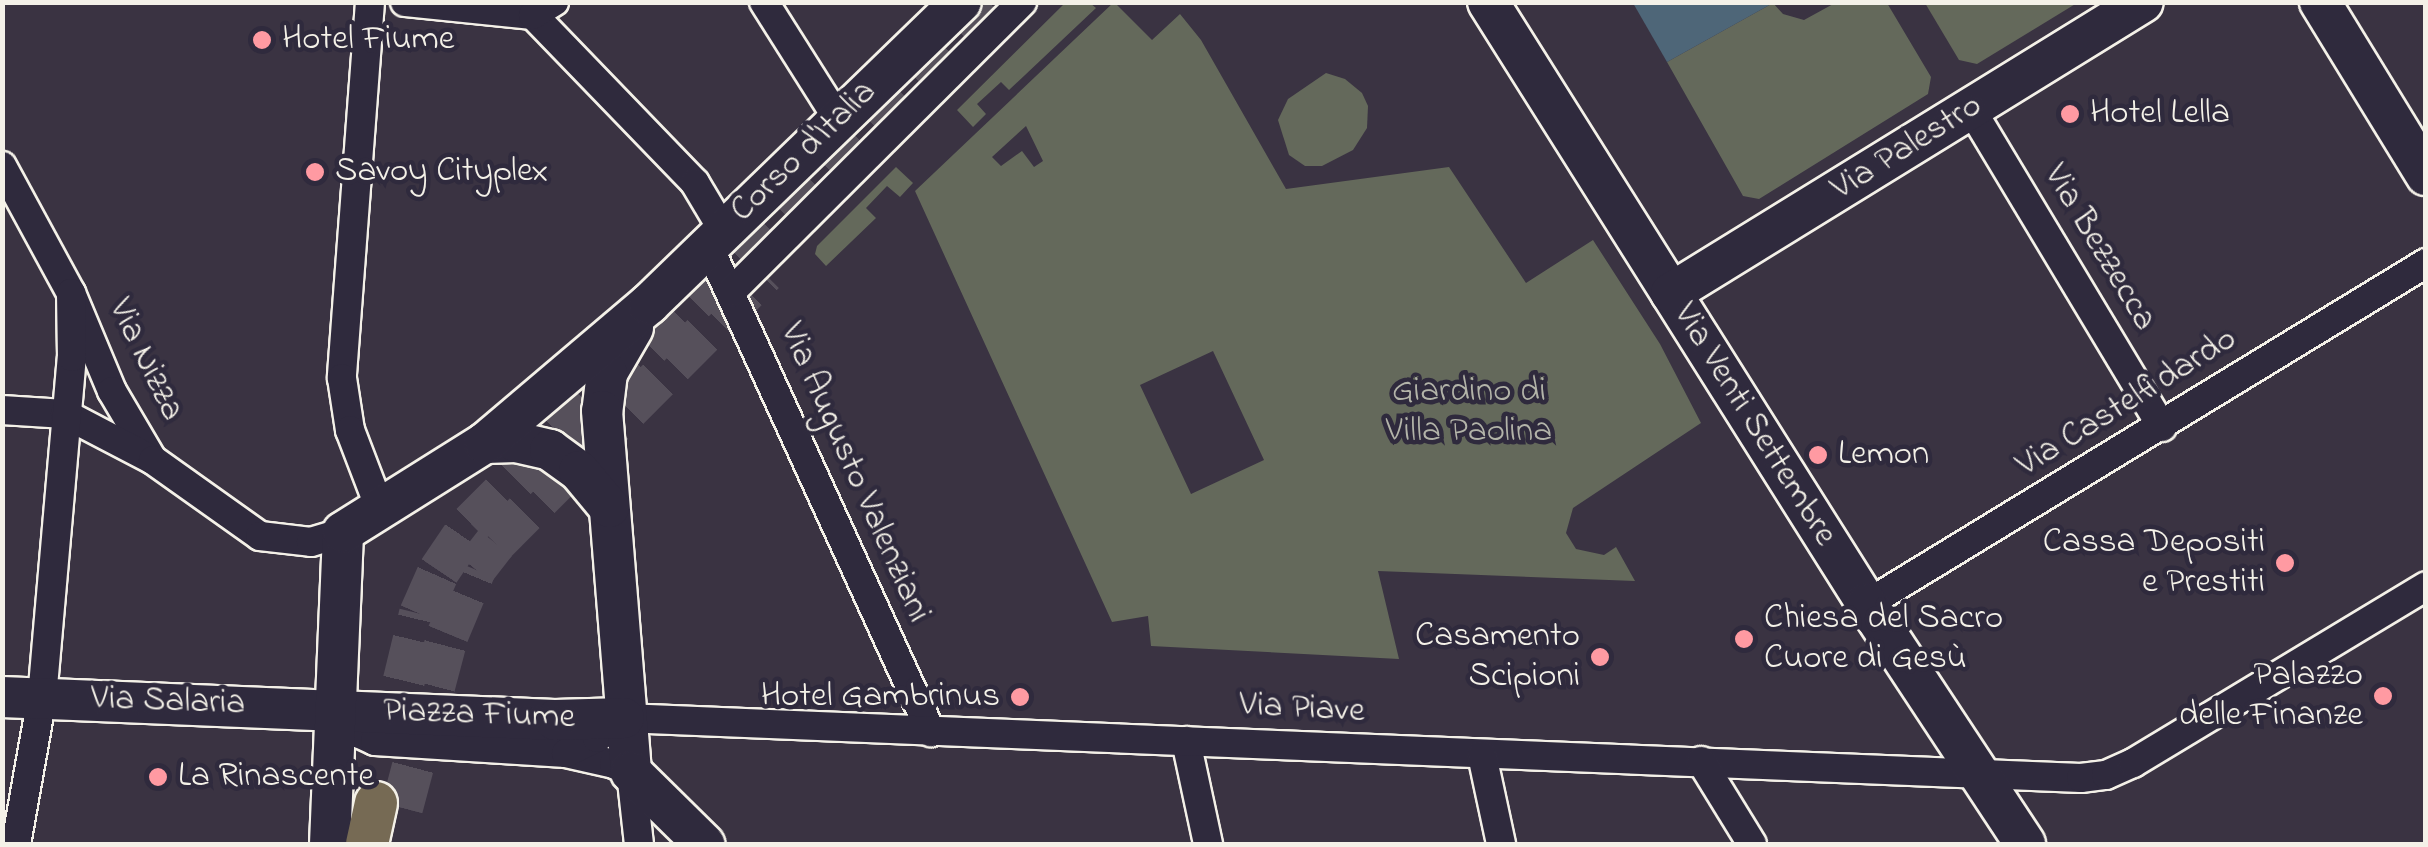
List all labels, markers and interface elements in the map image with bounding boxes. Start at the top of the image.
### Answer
place label: Hotel Fiume [282,19,454,61]
marker: Hotel Fiume [251,29,273,51]
street label: Corso d'Italia [722,72,886,232]
street label: Via Palestro [1824,85,1990,211]
place label: Hotel Lella [2090,93,2230,135]
marker: Hotel Lella [2059,103,2081,125]
place label: Savoy Cityplex [335,151,548,193]
street label: Via Bezzecca [2033,157,2165,339]
marker: Savoy Cityplex [304,161,326,183]
street label: Via Nizza [98,292,192,428]
street label: Via Venti Settembre [1663,296,1845,554]
street label: Via Augusto Valenziani [769,317,939,629]
street label: Via Castelfidardo [2009,319,2245,487]
park label: Giardino di Villa Paolina [1386,371,1552,453]
place label: Lemon [1838,434,1929,476]
marker: Lemon [1807,444,1829,466]
place label: Cassa Depositi e Prestiti [2043,522,2265,604]
marker: Cassa Depositi e Prestiti [2274,552,2296,574]
place label: Chiesa del Sacro Cuore di Gesù [1764,598,2003,680]
place label: Casamento Scipioni [1415,616,1580,698]
marker: Chiesa del Sacro Cuore di Gesù [1733,628,1755,650]
marker: Casamento Scipioni [1589,646,1611,668]
place label: Palazzo delle Finanze [2179,655,2363,737]
place label: Hotel Gambrinus [761,676,1000,718]
street label: Via Salaria [90,678,246,726]
street label: Via Piave [1238,685,1366,733]
marker: Palazzo delle Finanze [2372,685,2394,707]
marker: Hotel Gambrinus [1009,686,1031,708]
street label: Piazza Fiume [382,691,576,739]
place label: La Rinascente [178,756,374,798]
marker: La Rinascente [147,766,169,788]

